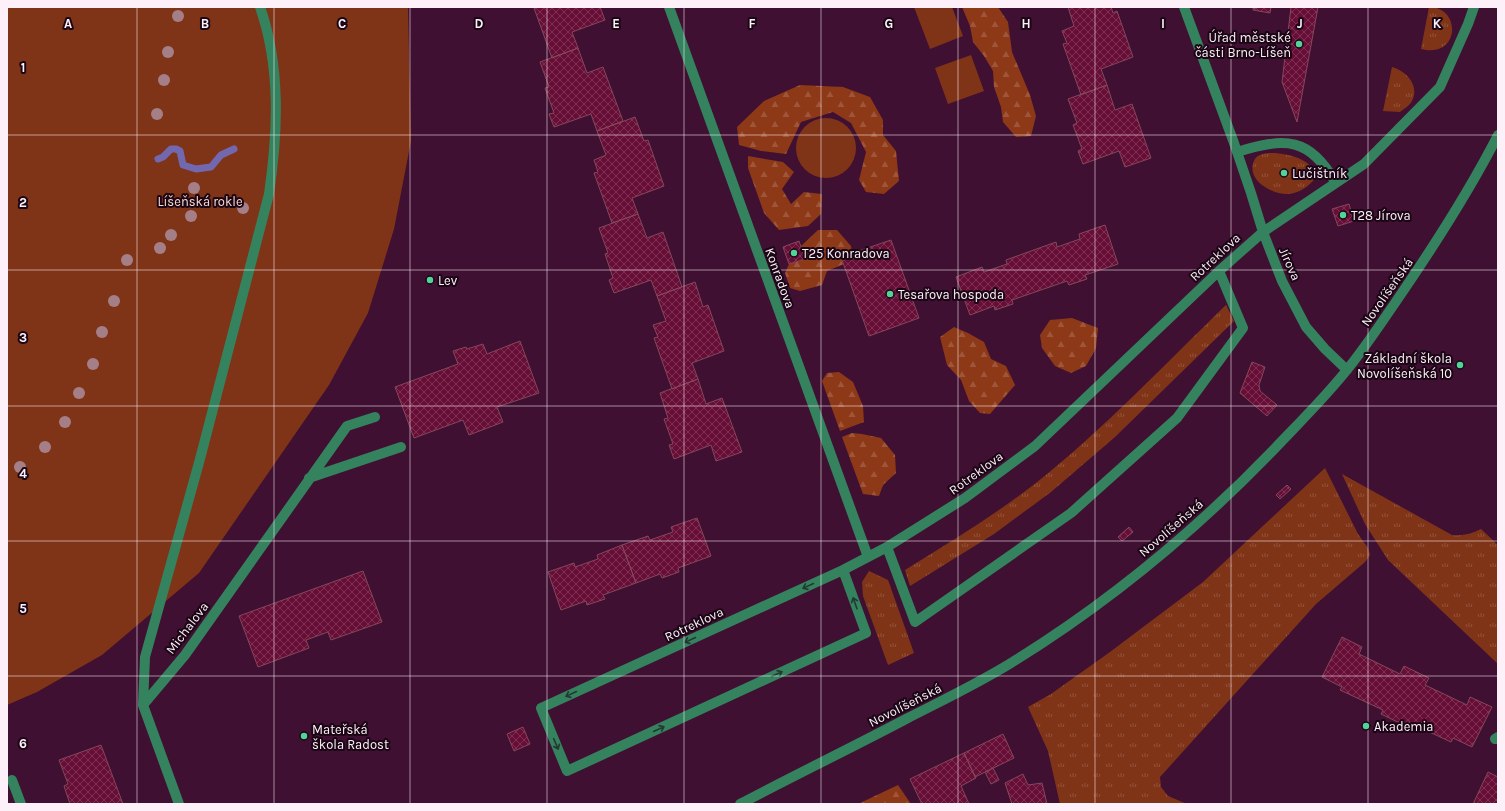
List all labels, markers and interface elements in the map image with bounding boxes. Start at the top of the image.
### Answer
text: A [64,16,72,31]
text: B [201,16,209,31]
text: C [338,16,346,31]
text: D [475,16,484,31]
text: E [612,16,620,31]
text: F [748,16,756,31]
text: G [885,16,893,31]
text: H [1021,16,1031,31]
text: I [1161,16,1165,31]
text: J [1297,16,1303,31]
text: K [1433,16,1442,31]
place label: Úřad městské části Brno-Líšeň [1195,28,1291,60]
marker: Úřad městské části Brno-Líšeň [1294,39,1304,49]
text: 1 [21,60,25,75]
place label: Lučištník [1292,166,1347,181]
marker: Lučištník [1279,168,1289,178]
park label: Líšeňská rokle [157,194,243,209]
text: 2 [19,195,27,210]
place label: T28 Jírova [1351,208,1411,223]
marker: T28 Jírova [1338,210,1348,220]
street label: Rotreklova [1187,230,1243,284]
street label: Jírova [1276,245,1304,283]
street label: Konradova [762,246,798,310]
place label: T25 Konradova [802,246,890,261]
marker: T25 Konradova [789,248,799,258]
street label: Novolíšeňská [1358,255,1416,329]
place label: Lev [438,273,458,288]
marker: Lev [425,275,435,285]
place label: Tesařova hospoda [898,287,1004,302]
marker: Tesařova hospoda [885,289,895,299]
text: 3 [19,330,27,345]
place label: Základní škola Novolíšeňská 10 [1357,351,1452,381]
marker: Základní škola Novolíšeňská 10 [1455,360,1465,370]
street label: Rotreklova [946,448,1006,498]
text: 4 [19,466,27,481]
street label: Novolíšeňská [1136,496,1206,560]
one-way arrow [802,583,814,590]
one-way arrow [851,596,858,609]
street label: Michalova [163,599,211,657]
text: 5 [19,601,27,616]
street label: Rotreklova [662,604,726,644]
one-way arrow [684,637,696,644]
one-way arrow [770,670,782,677]
street label: Novolíšeňská [866,680,944,730]
one-way arrow [566,691,578,698]
place label: Akademia [1374,719,1434,734]
marker: Akademia [1361,721,1371,731]
place label: Mateřská škola Radost [312,722,389,752]
one-way arrow [652,724,664,732]
marker: Mateřská škola Radost [299,731,309,741]
text: 6 [19,736,27,751]
one-way arrow [553,737,560,749]

